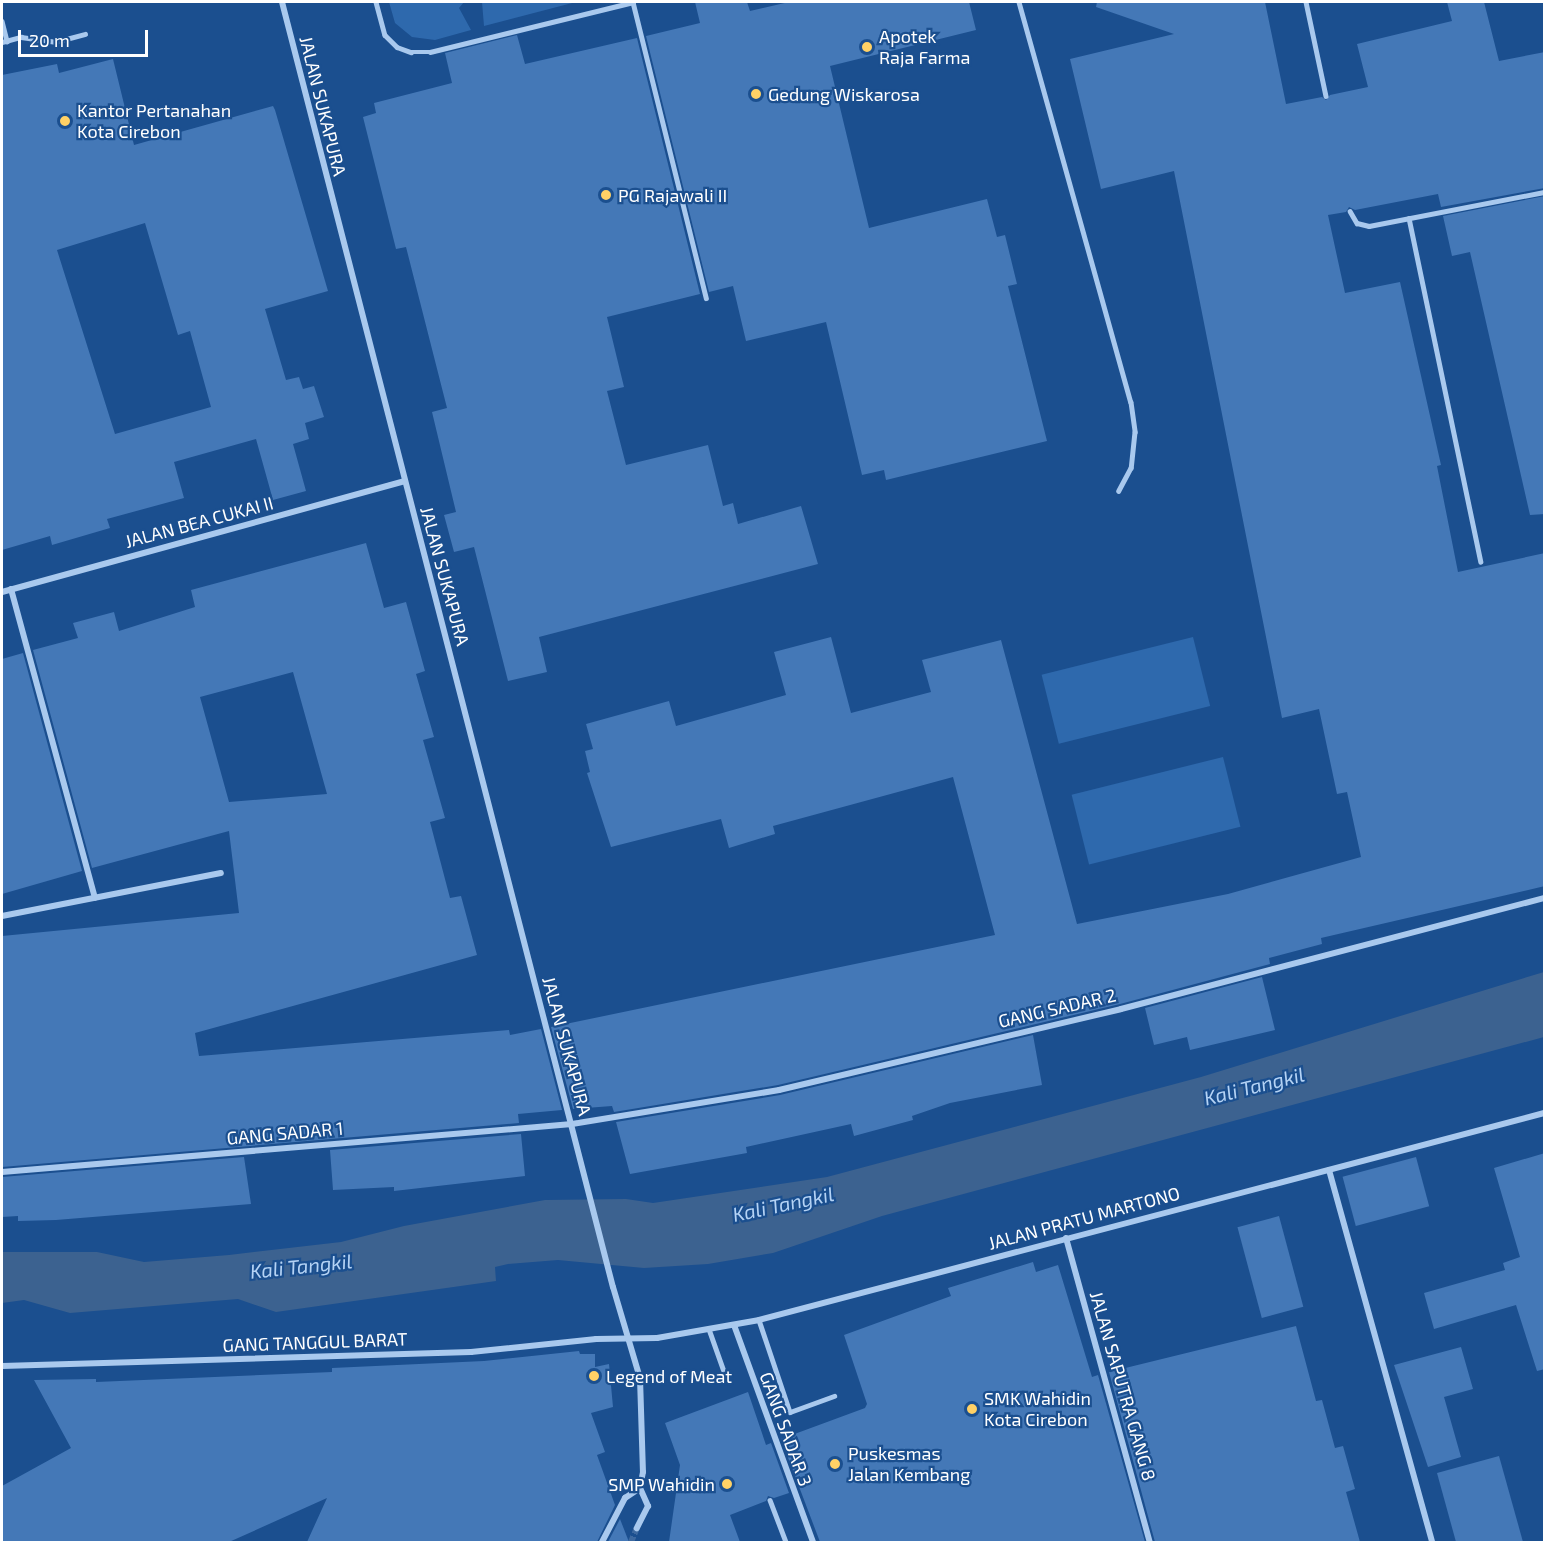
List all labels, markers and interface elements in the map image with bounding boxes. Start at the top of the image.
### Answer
scale bar [21,18,152,56]
place label: Apotek Raja Farma [879,26,970,68]
text: 20 m [29,29,70,51]
street label: JALAN SUKAPURA [295,34,351,178]
marker: Apotek Raja Farma [860,40,874,54]
place label: Gedung Wiskarosa [768,83,920,105]
marker: Gedung Wiskarosa [749,87,763,101]
place label: Kantor Pertanahan Kota Cirebon [77,100,232,142]
marker: Kantor Pertanahan Kota Cirebon [58,114,72,128]
place label: PG Rajawali II [618,184,727,206]
marker: PG Rajawali II [599,188,613,202]
street label: JALAN BEA CUKAI II [122,492,276,552]
street label: JALAN SUKAPURA [416,504,474,648]
street label: JALAN SUKAPURA [538,974,596,1118]
street label: GANG SADAR 2 [996,984,1118,1032]
water label: Kali Tangkil [1201,1062,1307,1110]
street label: GANG SADAR 1 [226,1117,344,1149]
water label: Kali Tangkil [730,1182,836,1226]
street label: JALAN PRATU MARTONO [986,1182,1182,1254]
water label: Kali Tangkil [248,1249,354,1283]
street label: JALAN SAPUTRA GANG 8 [1086,1289,1160,1483]
street label: GANG TANGGUL BARAT [222,1328,408,1356]
place label: Legend of Meat [606,1365,733,1387]
marker: Legend of Meat [587,1369,601,1383]
street label: GANG SADAR 3 [755,1369,817,1489]
place label: SMK Wahidin Kota Cirebon [984,1388,1091,1430]
marker: SMK Wahidin Kota Cirebon [965,1402,979,1416]
place label: Puskesmas Jalan Kembang [848,1443,970,1486]
marker: Puskesmas Jalan Kembang [826,1455,844,1473]
place label: SMP Wahidin [608,1473,715,1495]
marker: SMP Wahidin [720,1477,734,1491]

